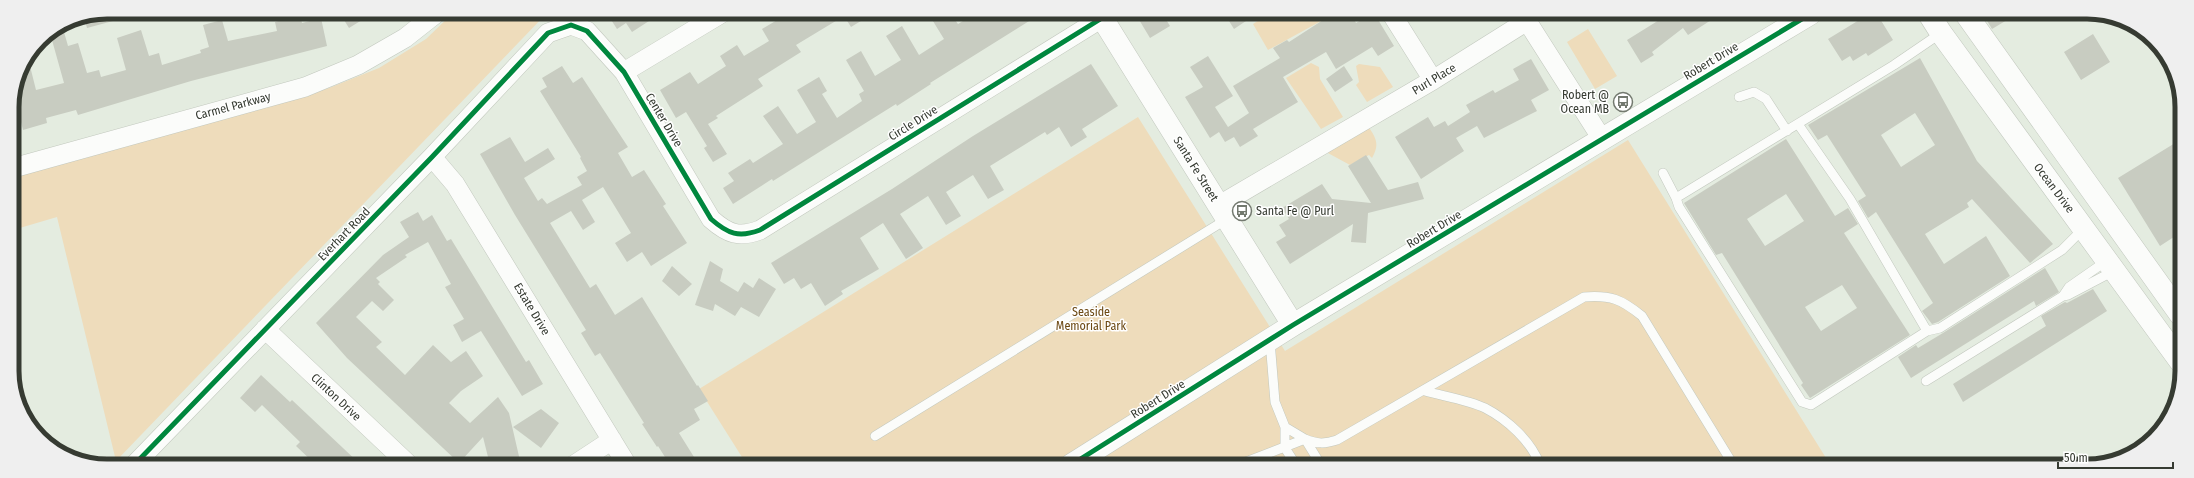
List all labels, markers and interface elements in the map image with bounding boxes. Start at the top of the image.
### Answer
street label: Robert Drive [1681,39,1741,83]
street label: Purl Place [1410,60,1458,97]
place label: Robert @ Ocean MB [1561,88,1609,116]
street label: Carmel Parkway [194,89,273,123]
street label: Center Drive [642,91,686,149]
bus stop icon: Robert @ Ocean MB [1612,91,1634,113]
street label: Circle Drive [886,102,940,144]
street label: Santa Fe Street [1171,134,1222,204]
street label: Ocean Drive [2031,160,2077,216]
bus stop icon: Santa Fe @ Purl [1231,200,1253,222]
street label: Everhart Road [315,204,373,264]
place label: Santa Fe @ Purl [1256,204,1334,218]
street label: Robert Drive [1404,207,1464,251]
street label: Estate Drive [511,280,553,338]
park label: Seaside Memorial Park [1056,305,1127,333]
street label: Clinton Drive [308,370,364,424]
street label: Robert Drive [1128,377,1188,421]
scale bar [2058,444,2173,470]
text: 50 m [2064,451,2088,465]

